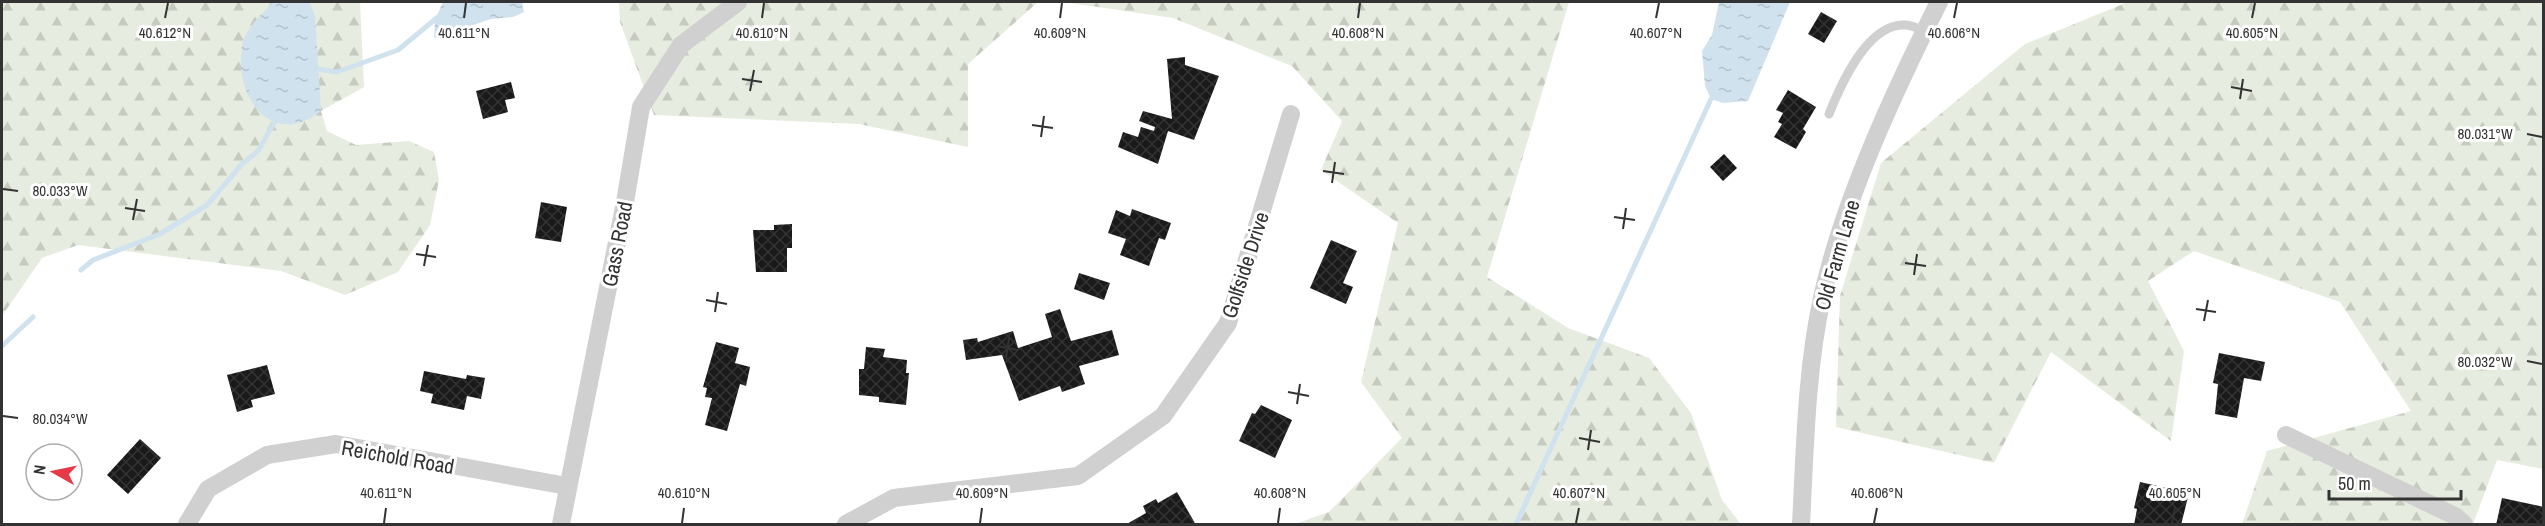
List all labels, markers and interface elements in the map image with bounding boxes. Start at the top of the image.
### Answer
text: 40.612°N [139,22,191,43]
text: 40.611°N [438,22,490,43]
text: 40.610°N [736,22,788,43]
text: 40.609°N [1034,22,1086,43]
text: 40.608°N [1332,22,1384,43]
text: 40.607°N [1630,22,1682,43]
text: 40.606°N [1928,22,1980,43]
text: 40.605°N [2226,22,2278,43]
text: 80.031°W [2457,123,2513,144]
text: 80.033°W [32,180,88,201]
street label: Old Farm Lane [1807,196,1867,314]
street label: Gass Road [595,199,639,289]
street label: Golfside Drive [1214,208,1276,322]
text: 80.032°W [2457,351,2513,372]
text: 80.034°W [32,408,88,429]
street label: Reichold Road [339,433,457,481]
north arrow [24,442,84,502]
text: N [28,463,51,476]
scale bar [2329,463,2461,501]
text: 50 m [2338,471,2371,496]
text: 40.611°N [360,482,412,503]
text: 40.610°N [658,482,710,503]
text: 40.609°N [956,482,1008,503]
text: 40.608°N [1254,482,1306,503]
text: 40.607°N [1553,482,1605,503]
text: 40.606°N [1851,482,1903,503]
text: 40.605°N [2149,482,2201,503]

